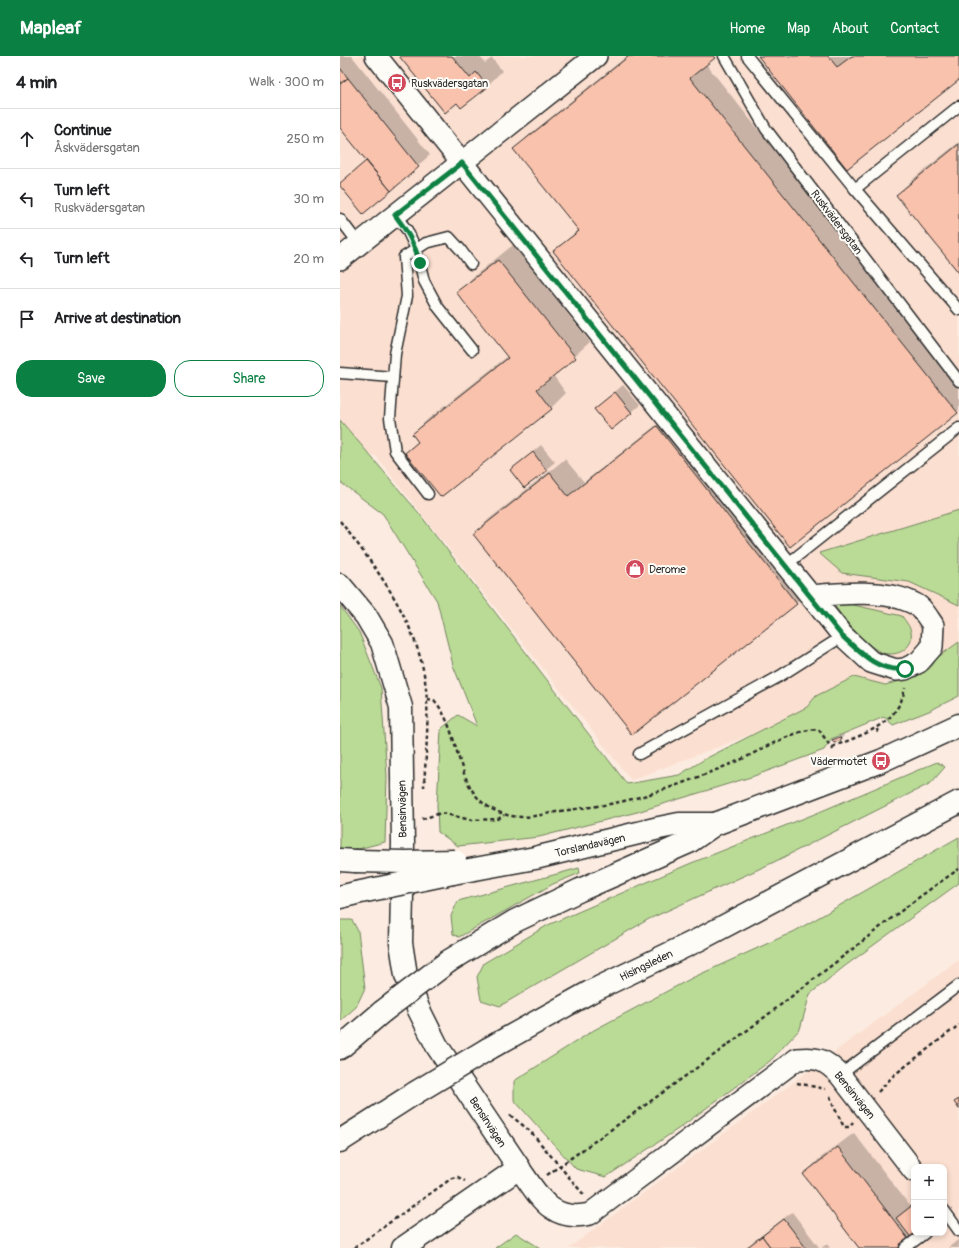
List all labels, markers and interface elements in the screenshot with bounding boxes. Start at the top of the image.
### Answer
text: Mapleaf [20,16,82,40]
text: Home [730,20,765,37]
text: Map [787,20,810,37]
text: About [832,20,868,37]
text: Contact [890,20,939,37]
text: 4 min [16,72,57,93]
bus stop icon: Ruskvädersgatan [386,72,408,94]
text: Walk · 300 m [249,74,324,90]
place label: Ruskvädersgatan [411,77,488,90]
text: Continue [54,121,112,140]
icon: ahead [16,128,38,150]
text: 250 m [286,131,324,147]
text: Åskvädersgatan [54,140,140,156]
text: Turn left [54,181,110,200]
icon: left [16,188,38,210]
street label: Ruskvädersgatan [808,188,865,257]
text: 30 m [294,191,324,207]
text: Ruskvädersgatan [54,200,145,216]
icon: left [16,248,38,270]
text: Turn left [54,249,110,268]
text: 20 m [293,251,324,267]
route end [411,254,429,272]
icon: arrive [16,308,38,330]
text: Arrive at destination [54,309,181,328]
button: Save [16,360,166,397]
button: Share [174,360,324,397]
shop icon: Derome [624,558,646,580]
place label: Derome [649,563,686,576]
route start [896,660,914,678]
bus stop icon: Vädermotet [870,750,892,772]
place label: Vädermotet [810,755,868,768]
street label: Bensinvägen [395,780,410,838]
street label: Torslandavägen [554,831,626,860]
street label: Hisingsleden [618,947,675,984]
street label: Bensinvägen [831,1069,878,1122]
street label: Bensinvägen [466,1095,509,1150]
map controls [911,1164,947,1236]
button: + [911,1164,947,1200]
button: − [911,1200,947,1236]

